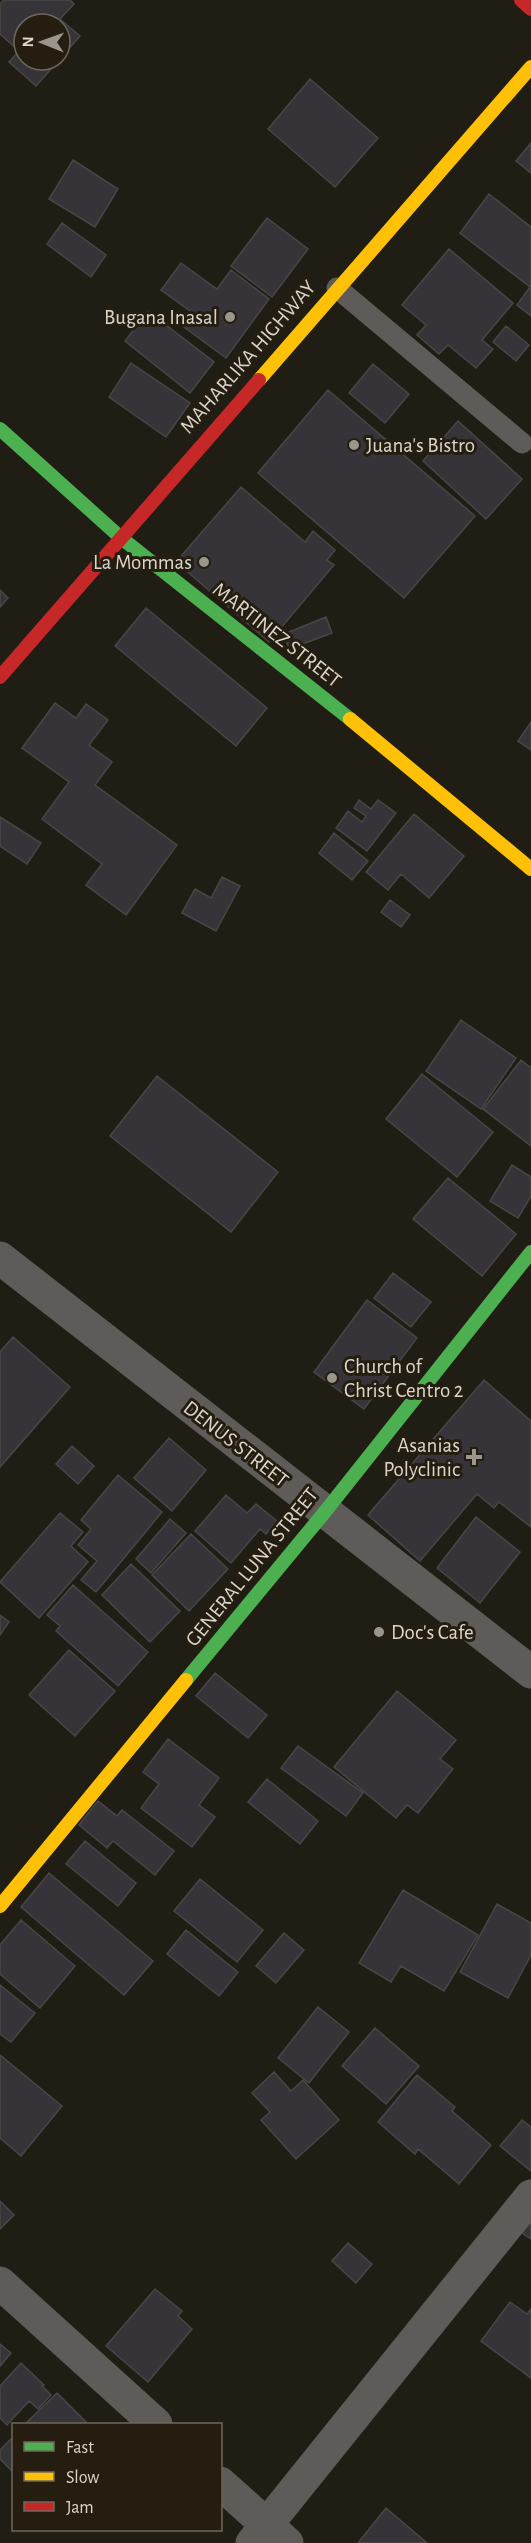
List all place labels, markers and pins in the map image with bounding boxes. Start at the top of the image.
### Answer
place label: Bugana Inasal [104,307,218,328]
marker: Bugana Inasal [223,310,237,324]
place label: Juana's Bistro [366,435,475,456]
marker: Juana's Bistro [347,438,361,452]
place label: La Mommas [93,552,192,573]
marker: La Mommas [197,555,211,569]
place label: Church of Christ Centro 2 [344,1356,463,1401]
marker: Church of Christ Centro 2 [325,1371,339,1385]
place label: Asanias Polyclinic [383,1435,460,1480]
marker: Asanias Polyclinic [465,1448,483,1466]
place label: Doc's Cafe [391,1622,474,1643]
marker: Doc's Cafe [372,1625,386,1639]

